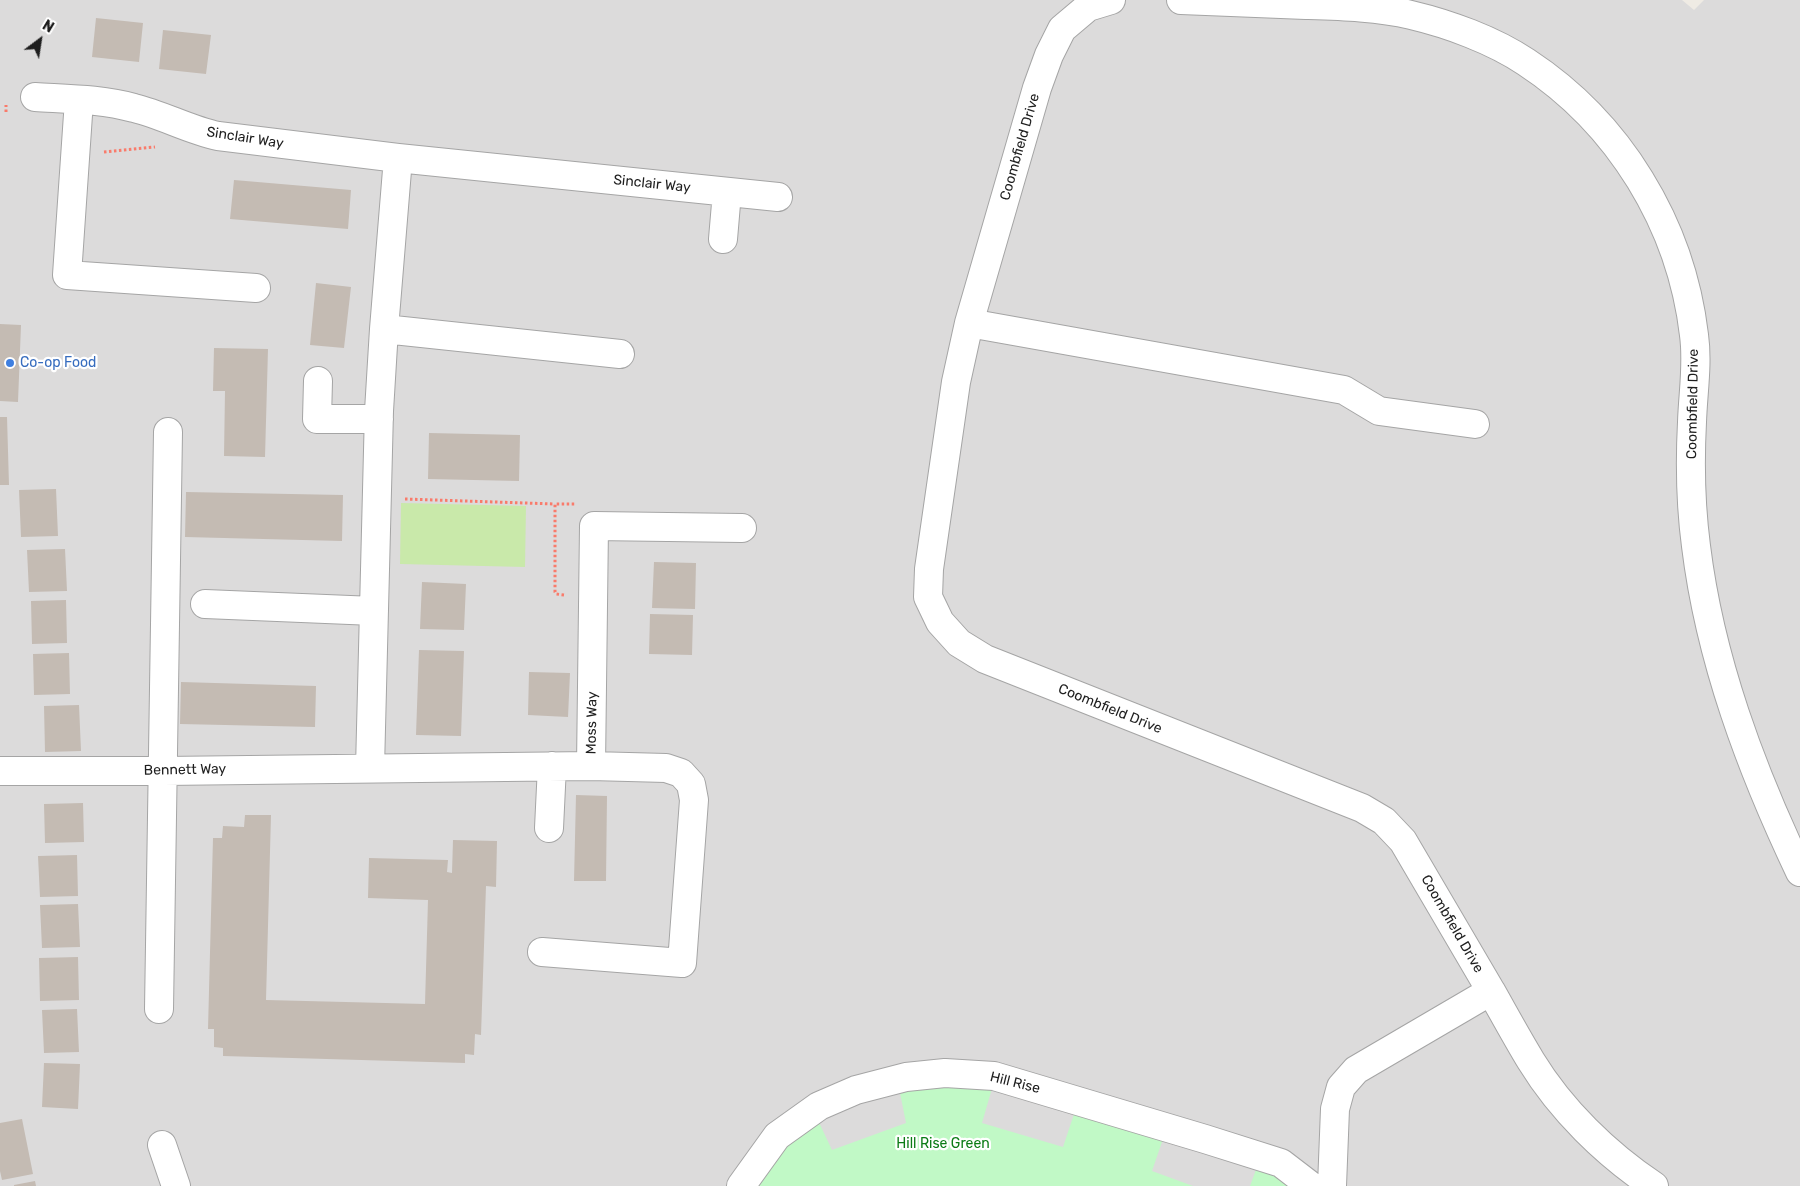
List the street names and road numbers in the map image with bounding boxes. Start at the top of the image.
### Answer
street label: Coombfield Drive [997,92,1043,202]
street label: Sinclair Way [205,124,285,152]
street label: Sinclair Way [612,172,692,196]
street label: Coombfield Drive [1684,349,1702,459]
street label: Coombfield Drive [1056,681,1164,737]
street label: Moss Way [583,691,601,755]
street label: Bennett Way [144,761,226,779]
street label: Coombfield Drive [1417,872,1487,976]
street label: Hill Rise [988,1069,1042,1097]

